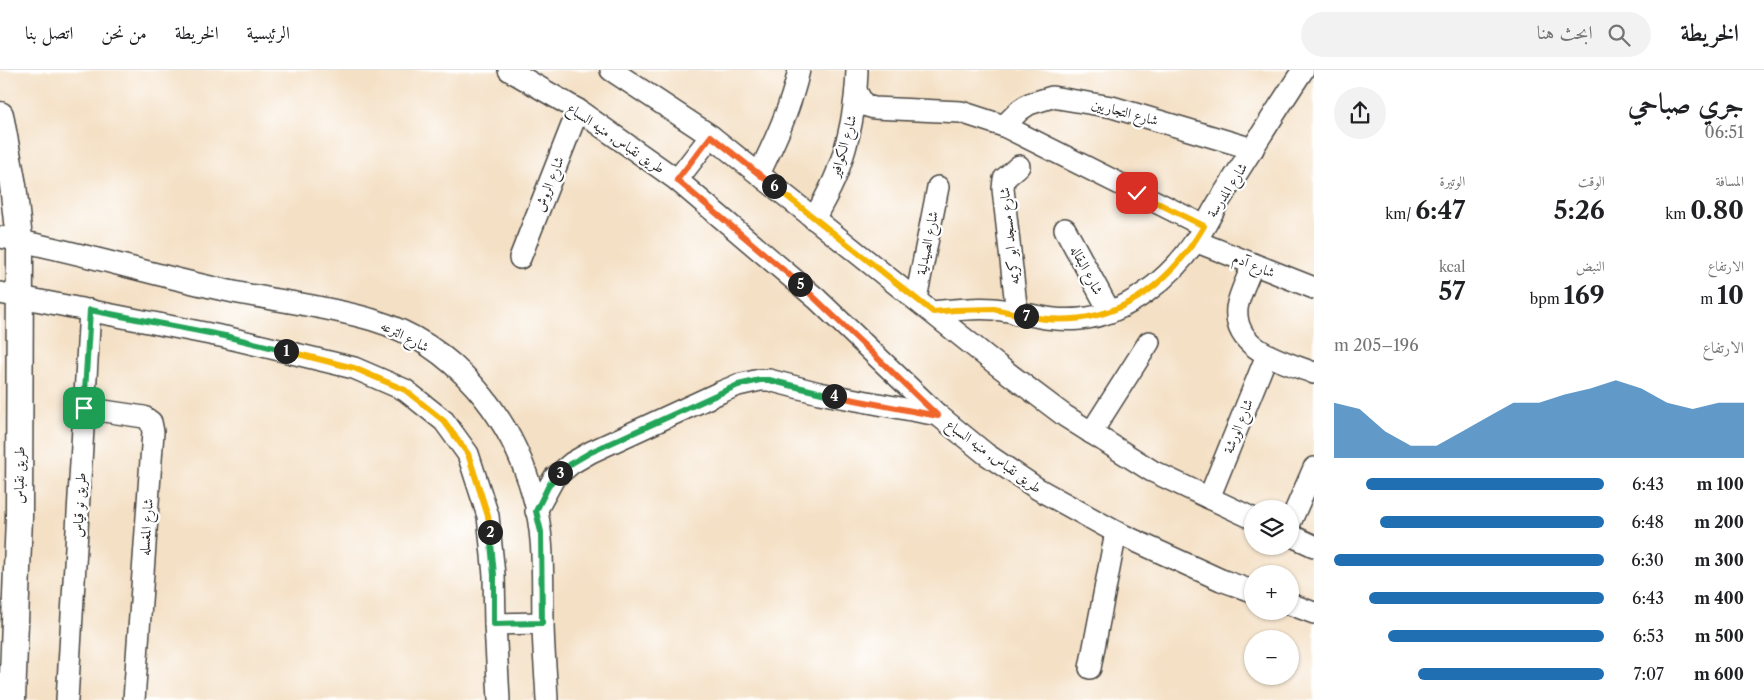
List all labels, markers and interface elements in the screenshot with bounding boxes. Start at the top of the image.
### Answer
search box [1301,12,1651,57]
text: الخريطة [1681,18,1739,47]
text: ابحث هنا [1537,21,1593,44]
icon: search [1605,21,1633,49]
text: اتصل بنا [25,22,73,44]
text: من نحن [101,22,147,44]
text: الخريطة [175,22,219,44]
text: الرئيسية [247,22,290,44]
text: جري صباحي [1628,86,1744,120]
button: share [1334,87,1386,139]
street label: شارع التجاريين [1089,94,1160,132]
street label: طريق نقباس, منيه السباع [562,99,668,180]
street label: شارع الكوافير [825,113,863,182]
text: 06:51 [1705,122,1744,142]
street label: شارع الروش [530,154,571,215]
street label: شارع المدرسة [1203,159,1254,222]
pin [1116,172,1158,214]
text: الوتيرة [1440,172,1465,190]
text: الوقت [1578,172,1605,190]
text: المسافة [1715,172,1744,190]
pin: 6 [762,174,786,198]
text: 6 [770,177,779,195]
icon: check [1123,179,1151,207]
street label: شارع مسجد ابو كريمه [995,186,1026,286]
text: 6:47 [1415,195,1465,226]
text: 5:26 [1554,195,1605,226]
text: 0.80 [1690,195,1744,226]
text: /km [1385,205,1415,223]
text: km [1665,205,1690,223]
street label: شارع الصيدلية [912,209,945,277]
street label: شارع البقاله [1064,242,1107,299]
street label: شارع آدم [1229,248,1278,285]
text: النبض [1576,257,1605,275]
text: الارتفاع [1708,257,1744,275]
text: kcal [1439,258,1465,276]
pin: 5 [788,272,812,296]
text: 5 [797,275,804,293]
text: 57 [1439,276,1465,307]
text: 169 [1564,280,1605,311]
text: 10 [1717,280,1744,311]
text: bpm [1530,290,1564,308]
text: m [1700,290,1717,308]
pin: 7 [1014,304,1038,328]
text: 7 [1023,307,1030,325]
street label: شارع الترعه [376,316,432,359]
text: 196–205 m [1334,335,1419,355]
text: الارتفاع [1702,337,1744,357]
pin: 1 [274,338,298,364]
text: 1 [283,342,290,360]
pin: 4 [822,384,846,408]
pin [63,387,105,429]
text: 4 [830,387,839,405]
icon: arrive [70,394,98,422]
street label: شارع الورشة [1219,396,1260,457]
street label: طريق نقباس, منيه السباع [941,415,1046,499]
street label: طريق نقباس [9,446,29,504]
pin: 3 [548,460,572,486]
text: 3 [557,464,564,482]
street label: طريق نو قياس [68,472,90,538]
text: 6:43 [1632,474,1664,494]
text: 100 m [1697,474,1744,494]
street label: شارع المغسله [135,498,160,556]
map controls [1244,500,1299,685]
button: layers [1244,500,1299,555]
text: 6:48 [1631,512,1664,532]
text: 200 m [1694,512,1744,532]
pin: 2 [478,520,502,544]
text: 2 [486,523,495,541]
text: 6:30 [1631,550,1664,570]
text: 300 m [1695,550,1744,570]
button: + [1244,565,1299,620]
text: 6:43 [1632,588,1664,608]
text: 400 m [1694,588,1744,608]
text: 6:53 [1633,626,1664,646]
text: 500 m [1695,626,1744,646]
button: − [1244,630,1299,685]
text: 7:07 [1634,664,1664,684]
text: 600 m [1694,664,1744,684]

